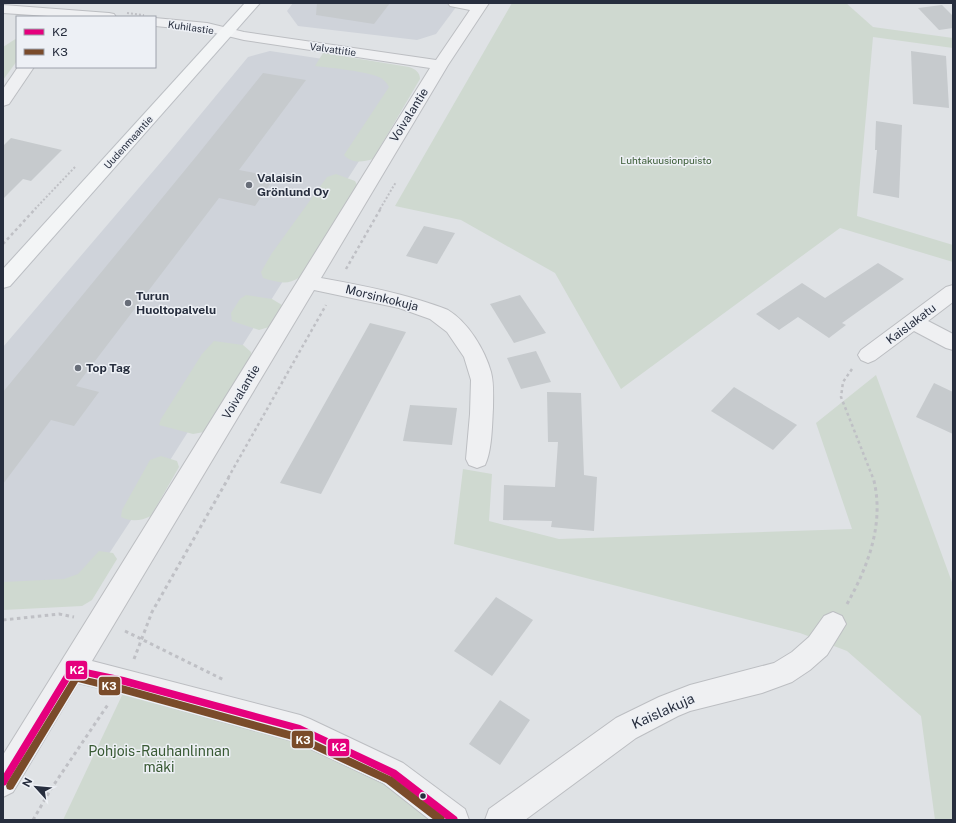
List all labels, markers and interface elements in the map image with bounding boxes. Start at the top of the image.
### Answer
legend [16,16,156,68]
street label: Kuhilastie [167,18,215,36]
text: K2 [52,25,67,39]
street label: Valvattitie [309,40,357,58]
text: K3 [52,45,68,59]
street label: Voivalantie [387,85,431,145]
street label: Uudenmaantie [101,113,155,171]
park label: Luhtakuusionpuisto [620,154,712,166]
place label: Valaisin Grönlund Oy [257,171,329,199]
marker: Valaisin Grönlund Oy [244,180,254,190]
street label: Morsinkokuja [344,282,420,314]
place label: Turun Huoltopalvelu [136,289,216,317]
marker: Turun Huoltopalvelu [123,298,133,308]
street label: Kaislakatu [883,301,939,347]
place label: Top Tag [86,361,131,375]
street label: Voivalantie [219,362,263,422]
marker: Top Tag [73,363,83,373]
line badge: K2 [65,660,88,680]
text: K2 [70,664,84,676]
line badge: K3 [98,676,121,696]
text: K3 [101,680,117,692]
street label: Kaislakuja [629,690,697,732]
line badge: K3 [291,730,314,749]
text: K3 [295,734,311,746]
line badge: K2 [327,738,350,757]
text: K2 [332,741,346,753]
park label: Pohjois-Rauhanlinnan mäki [88,743,230,775]
north arrow [16,767,56,807]
text: N [20,776,34,789]
unlabelled marker [418,791,428,801]

